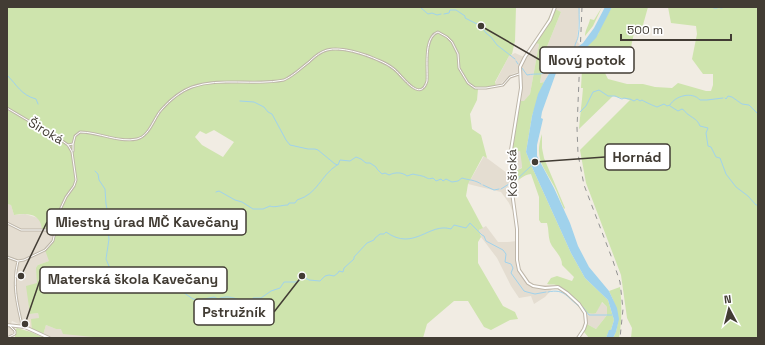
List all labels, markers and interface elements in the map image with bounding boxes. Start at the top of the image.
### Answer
scale bar [621,16,731,42]
text: 500 m [627,22,663,38]
callout: Nový potok [540,47,634,73]
text: Nový potok [548,51,626,69]
street label: Široká [25,114,67,148]
callout: Hornád [605,144,670,170]
street label: Košická [503,148,521,197]
text: Hornád [613,148,661,166]
callout: Miestny úrad MČ Kavečany [47,209,246,235]
text: Miestny úrad MČ Kavečany [55,213,239,231]
callout: Materská škola Kavečany [40,267,227,293]
text: Materská škola Kavečany [48,270,218,288]
north arrow [709,289,749,329]
text: N [723,292,732,306]
callout: Pstružník [194,299,274,325]
text: Pstružník [202,303,266,321]

